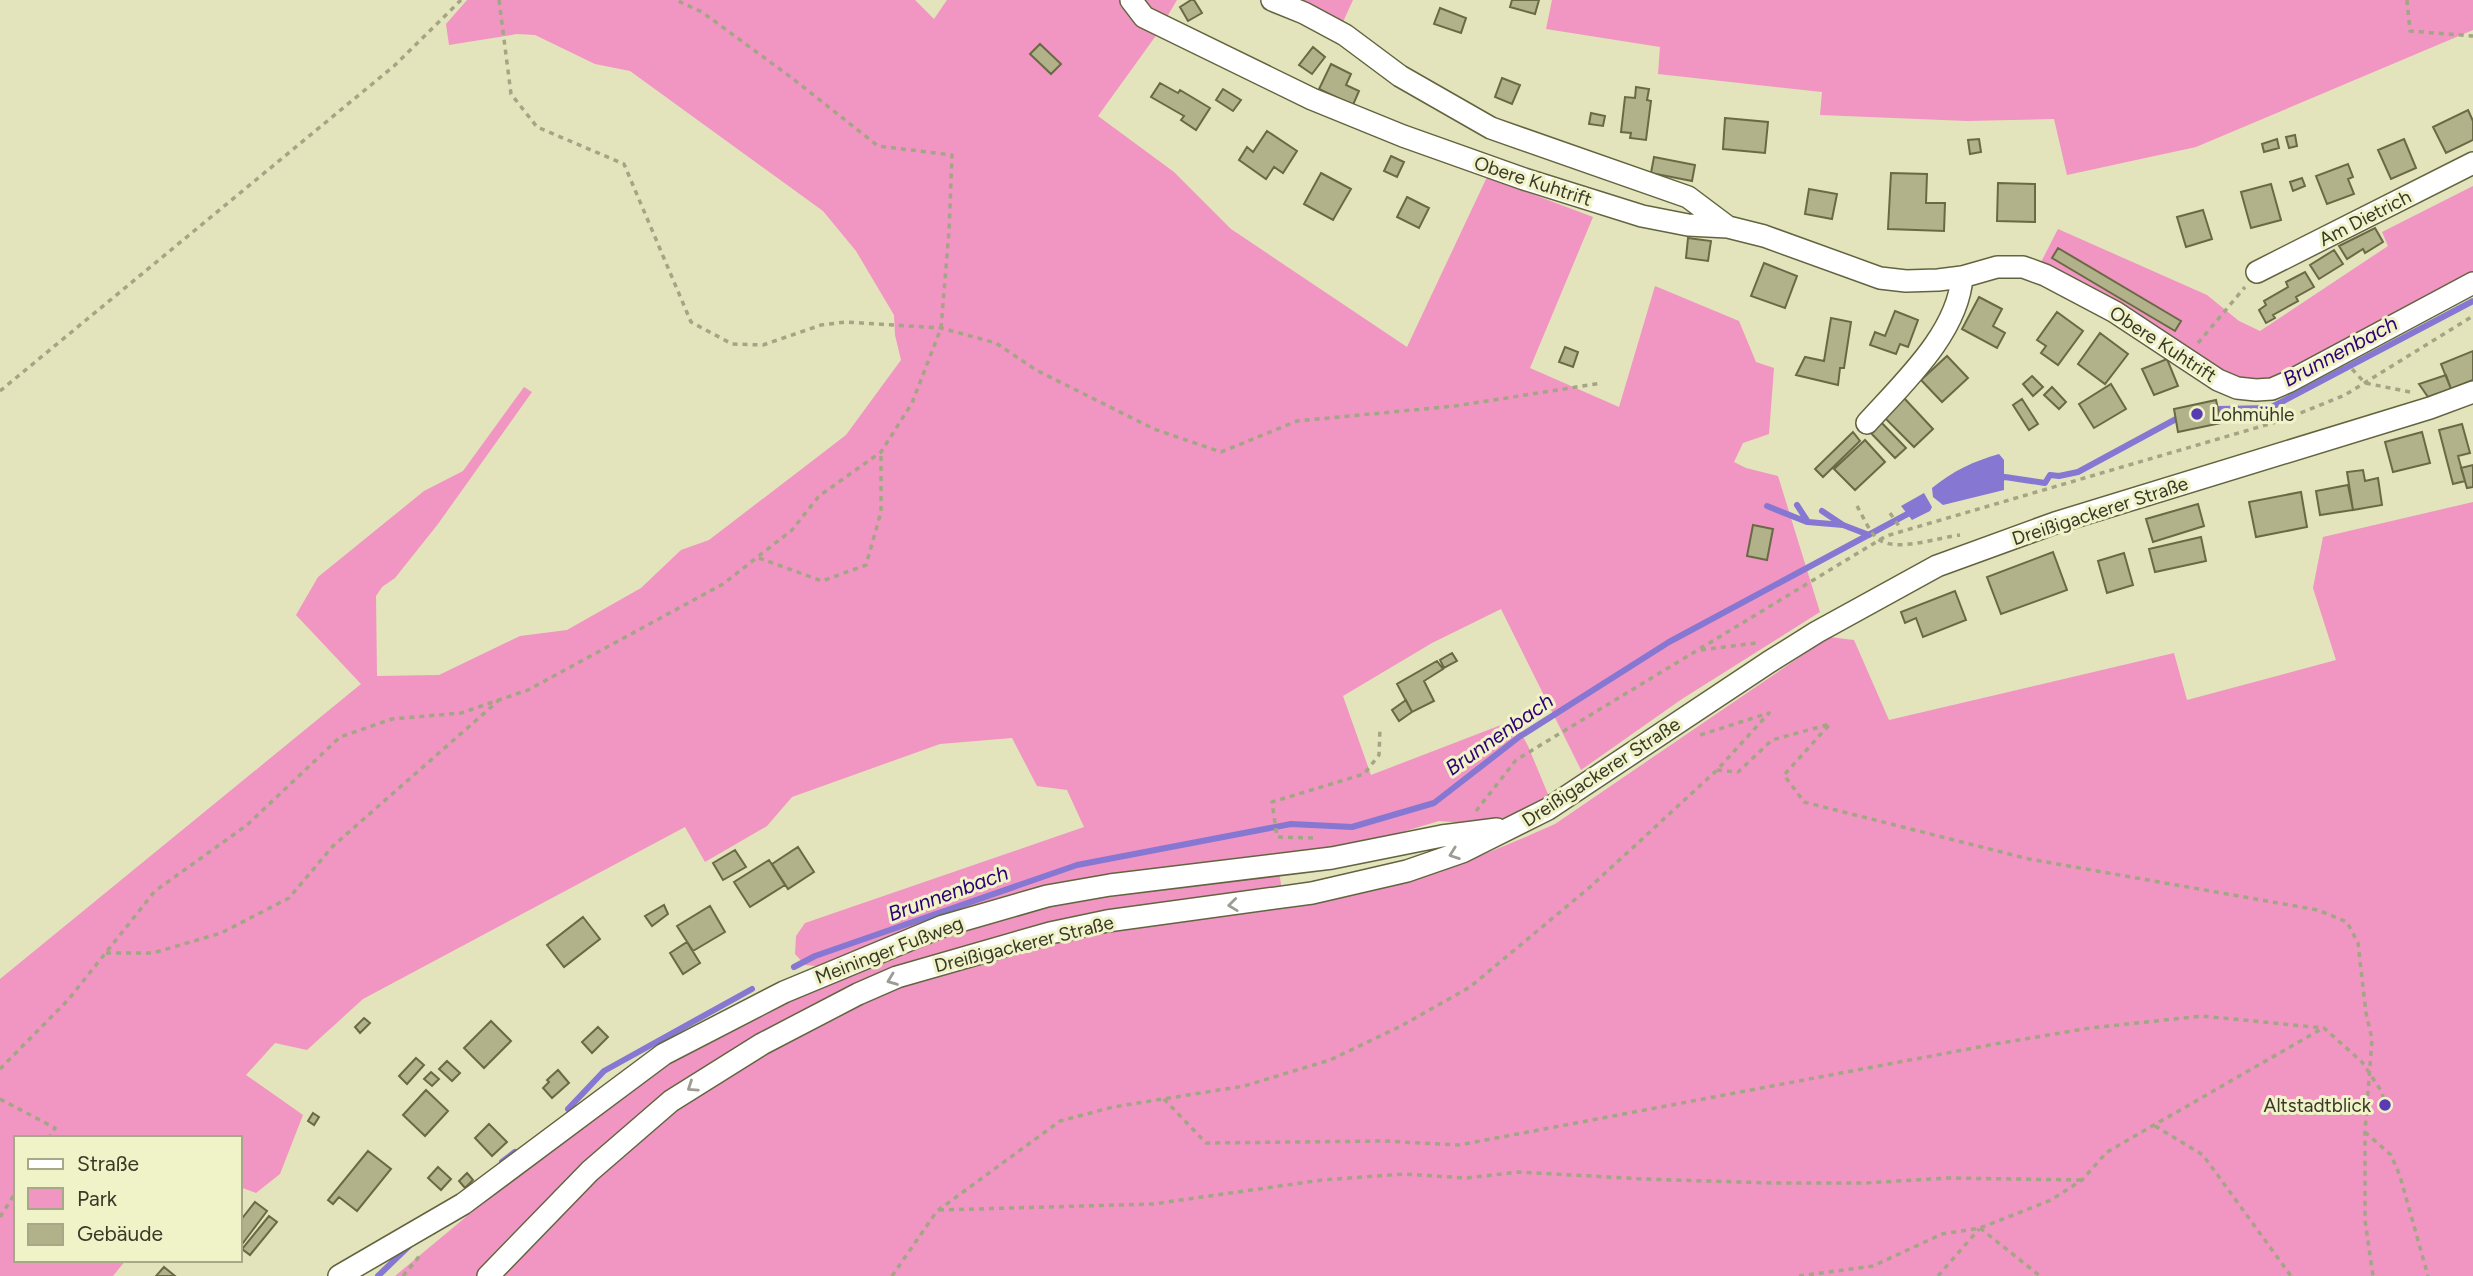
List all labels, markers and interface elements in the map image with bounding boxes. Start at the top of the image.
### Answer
street label: Obere Kuhtrift [1471,151,1595,211]
street label: Am Dietrich [2315,185,2415,251]
street label: Obere Kuhtrift [2105,301,2221,387]
water label: Brunnenbach [2278,310,2402,392]
place label: Lohmühle [2211,403,2294,426]
marker: Lohmühle [2189,406,2205,422]
street label: Dreißigackerer Straße [2009,472,2191,550]
water label: Brunnenbach [1440,687,1558,780]
street label: Dreißigackerer Straße [1518,712,1684,832]
one-way arrow [1449,846,1461,860]
water label: Brunnenbach [884,860,1012,926]
one-way arrow [1228,898,1239,913]
street label: Meininger Fußweg [812,911,966,989]
street label: Dreißigackerer Straße [932,911,1116,977]
one-way arrow [887,971,899,985]
one-way arrow [687,1079,700,1092]
place label: Altstadtblick [2264,1094,2372,1117]
marker: Altstadtblick [2377,1097,2393,1113]
legend [14,1136,242,1262]
text: Straße [77,1151,139,1176]
text: Park [77,1186,118,1211]
text: Gebäude [77,1221,163,1246]

